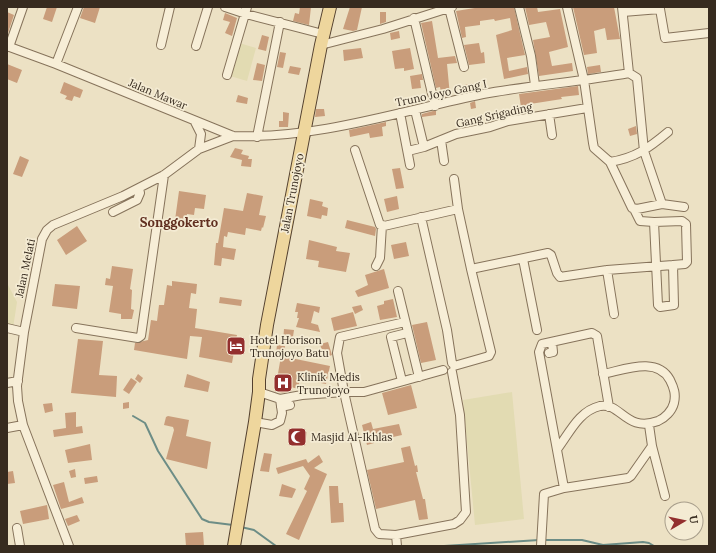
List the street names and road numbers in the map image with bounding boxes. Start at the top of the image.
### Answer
street label: Jalan Mawar [126,75,190,113]
street label: Truno Joyo Gang I [394,76,488,110]
street label: Gang Srigading [454,99,534,131]
street label: Jalan Trunojoyo [277,152,307,235]
street label: Jalan Melati [12,237,38,300]

